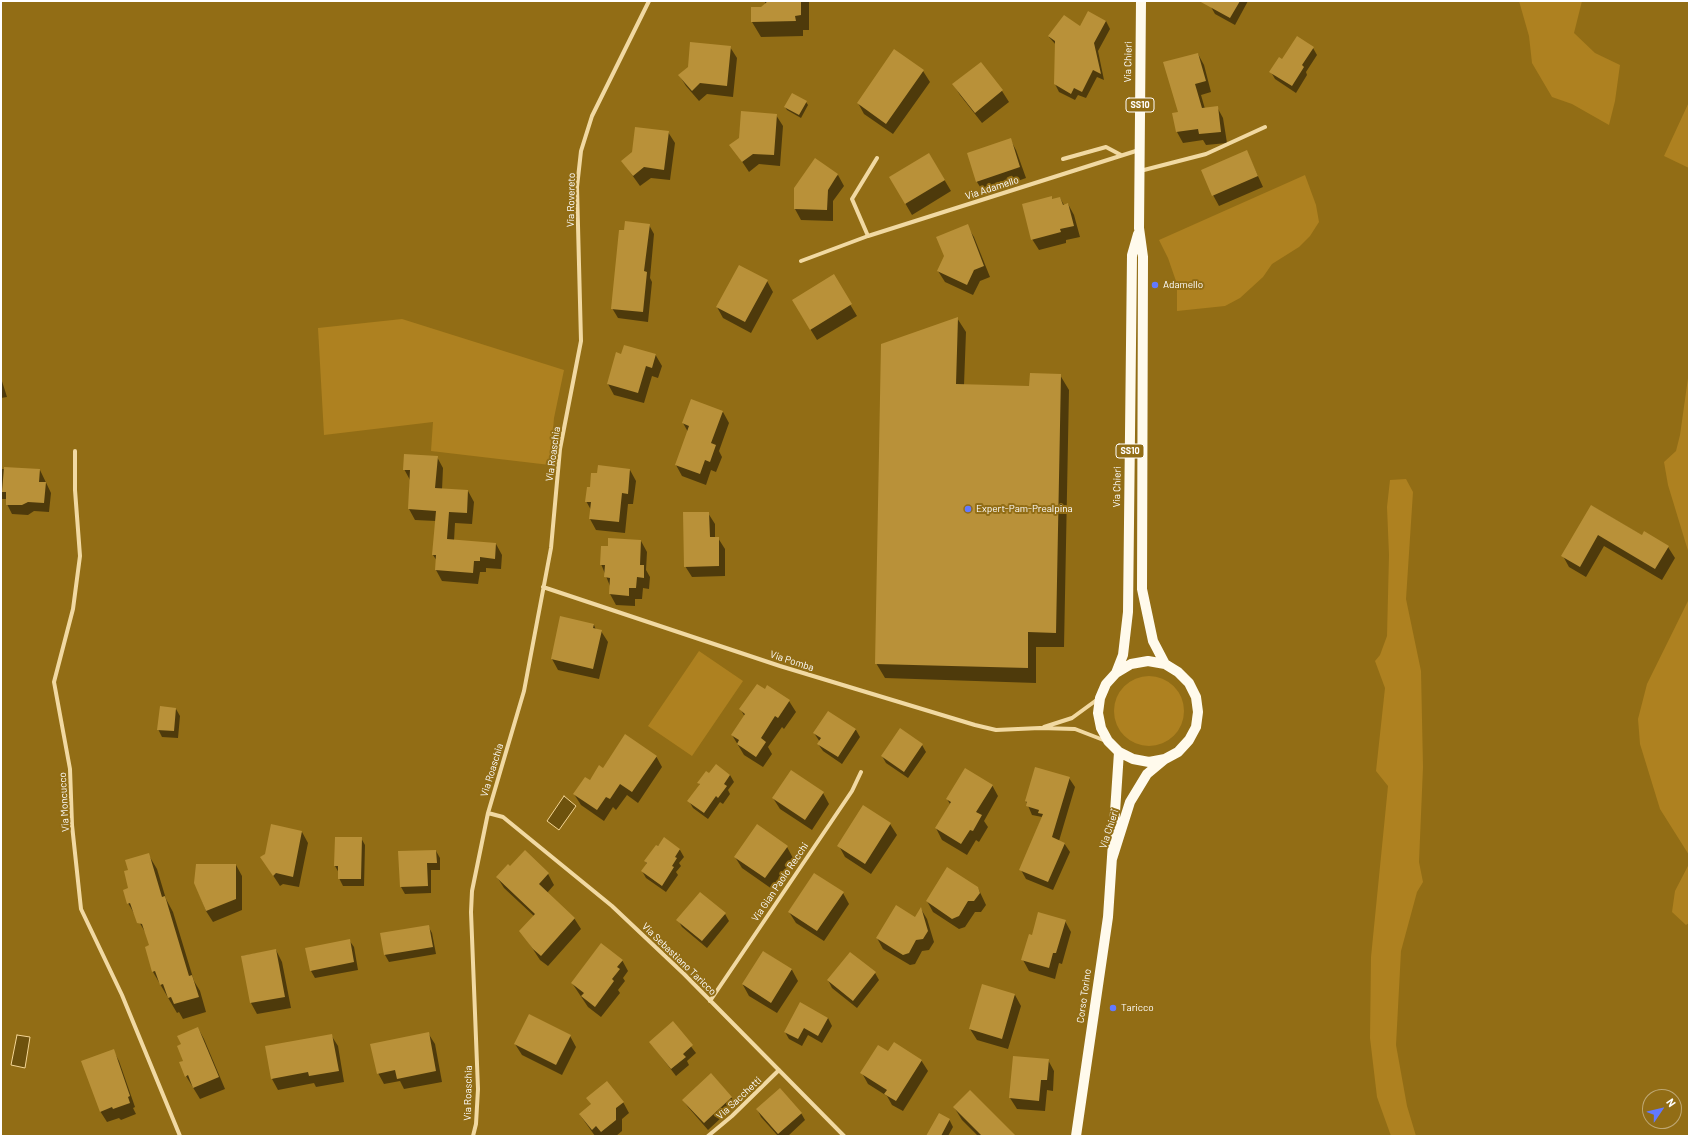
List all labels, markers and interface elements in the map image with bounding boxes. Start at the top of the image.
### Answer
street label: Via Chieri [1122,41,1134,83]
road number: SS10 [1126,98,1154,112]
street label: Via Rovereto [565,173,577,227]
street label: Via Adamello [964,174,1020,202]
place label: Adamello [1163,279,1203,291]
marker: Adamello [1150,280,1160,290]
street label: Via Roaschia [543,426,563,482]
road number: SS10 [1116,444,1144,458]
street label: Via Chieri [1111,466,1123,508]
place label: Expert-Pam-Prealpina [976,503,1073,515]
marker: Expert-Pam-Prealpina [963,504,973,514]
street label: Via Pomba [768,648,816,674]
street label: Via Roaschia [478,742,506,798]
street label: Via Moncucco [56,772,72,832]
street label: Via Chieri [1097,808,1121,850]
street label: Via Gian Paolo Recchi [749,840,811,924]
street label: Via Sebastiano Taricco [639,920,719,998]
street label: Corso Torino [1074,968,1094,1024]
place label: Taricco [1121,1002,1154,1014]
marker: Taricco [1108,1003,1118,1013]
street label: Via Roaschia [462,1065,474,1121]
street label: Via Sacchetti [714,1074,764,1122]
north arrow [1642,1089,1682,1129]
text: N [1664,1096,1679,1109]

